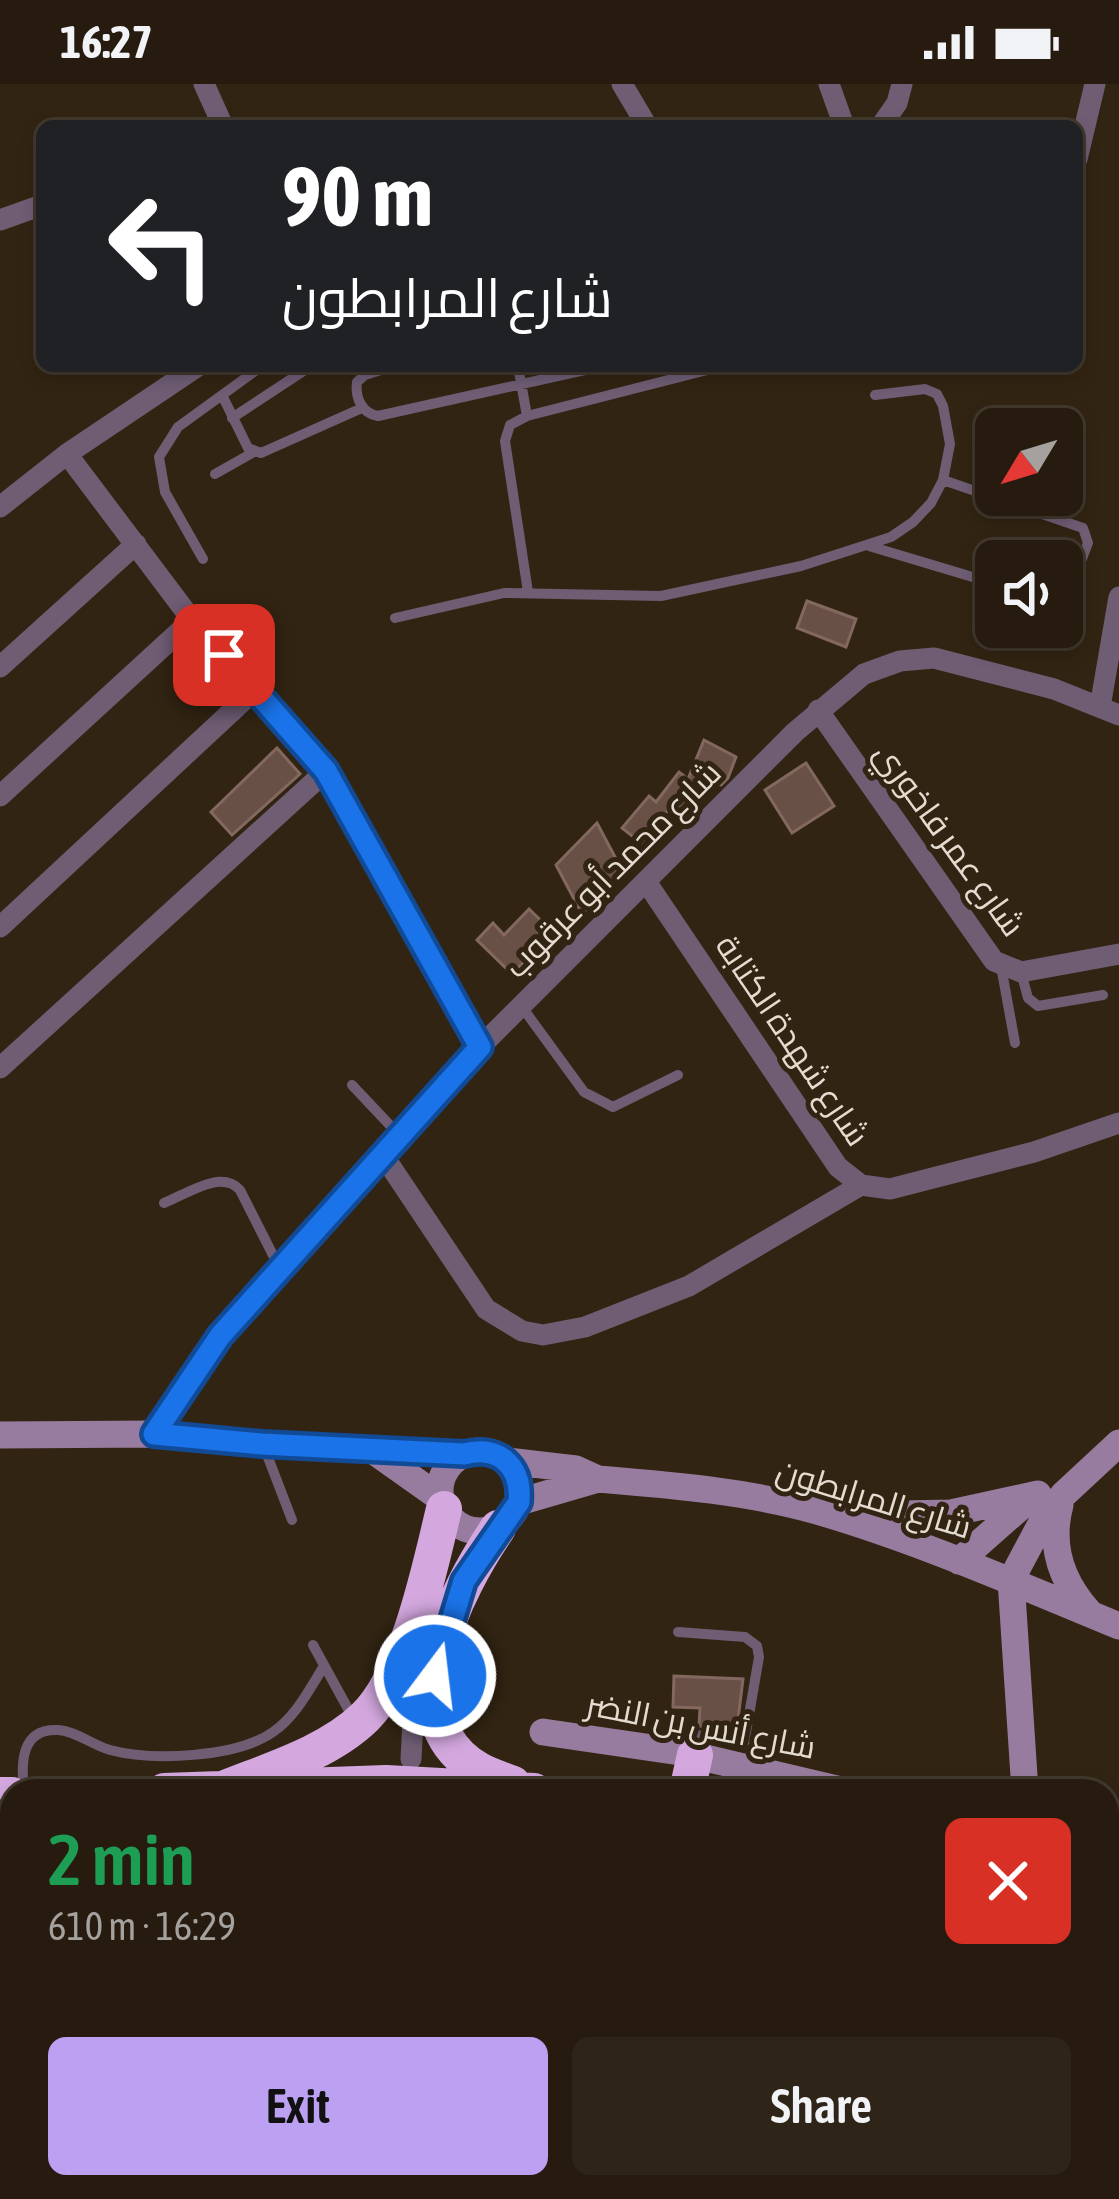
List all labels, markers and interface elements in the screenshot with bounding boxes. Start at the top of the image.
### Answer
text: 16:27 [60,16,153,68]
text: 90 m [282,148,433,244]
icon: left [84,168,240,324]
text: شارع المرابطون [282,267,613,328]
north arrow [975,408,1083,516]
map controls [975,408,1083,648]
button: sound [975,540,1083,648]
pin [173,604,275,706]
icon: arrive [191,622,257,688]
street label: شارع عمر فاخوري [861,735,1033,947]
street label: شارع محمد أبو عرقوب [495,752,731,988]
street label: شارع شهدة الكتابة [705,927,878,1155]
street label: شارع المرابطون [771,1450,976,1550]
position arrow [372,1613,498,1739]
street label: شارع أنس بن النضر [580,1683,819,1770]
text: 2 min [48,1818,195,1900]
button: close [945,1818,1071,1944]
text: 610 m · 16:29 [48,1904,236,1948]
button: Exit [48,2037,548,2175]
button: Share [572,2037,1071,2175]

